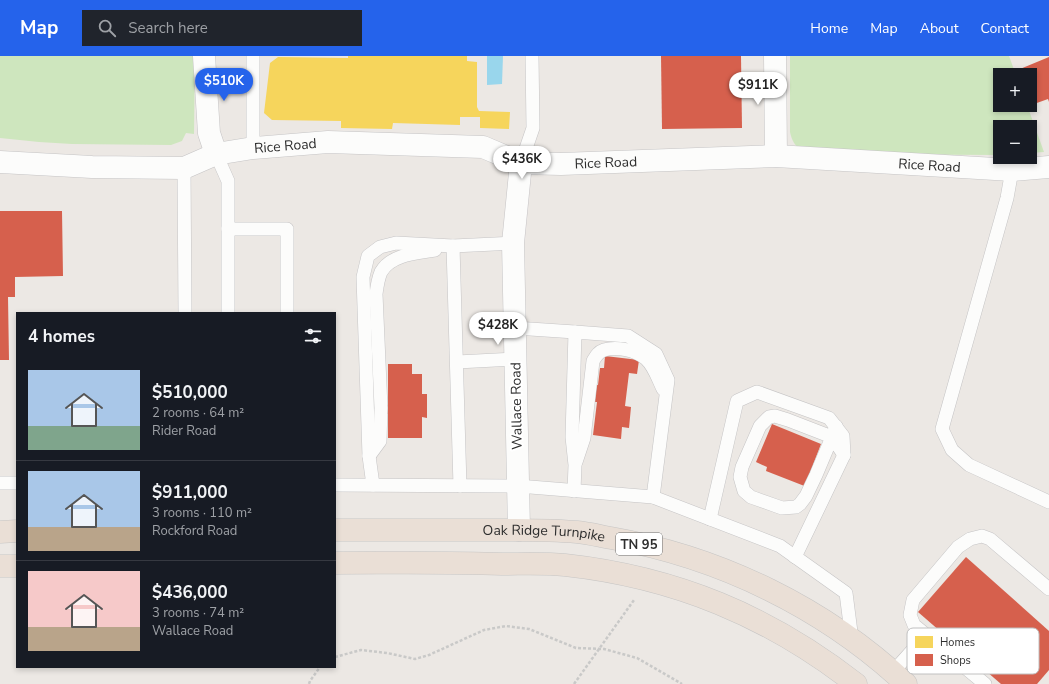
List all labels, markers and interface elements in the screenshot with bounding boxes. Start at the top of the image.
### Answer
search box [82,10,362,46]
text: Map [20,15,58,41]
icon: search [96,17,118,39]
text: Search here [128,18,208,38]
text: Home [810,19,848,38]
text: Map [870,19,898,38]
text: About [920,19,959,38]
text: Contact [981,19,1029,38]
pin: $510K [196,68,252,102]
map controls [993,68,1037,164]
button: + [993,68,1037,112]
text: $510K [204,72,244,90]
pin: $911K [730,72,786,106]
text: $911K [738,76,778,94]
button: − [993,120,1037,164]
street label: Rice Road [253,134,317,158]
pin: $436K [494,146,550,180]
text: $436K [502,150,542,168]
street label: Rice Road [574,152,638,173]
street label: Rice Road [898,154,961,177]
pin: $428K [470,312,526,346]
text: $428K [478,316,518,334]
text: 4 homes [28,325,95,348]
icon: filters [302,325,324,347]
street label: Wallace Road [506,362,527,450]
text: $510,000 [152,381,228,404]
icon: home [60,386,108,434]
text: 2 rooms · 64 m² [152,404,244,422]
text: Rider Road [152,422,216,440]
text: $911,000 [152,481,228,504]
icon: home [60,487,108,535]
text: 3 rooms · 110 m² [152,504,252,522]
street label: Oak Ridge Turnpike [483,521,607,547]
text: Rockford Road [152,522,237,540]
road number: TN 95 [616,533,662,555]
text: $436,000 [152,581,228,604]
icon: home [60,587,108,635]
text: 3 rooms · 74 m² [152,604,244,622]
text: Wallace Road [152,622,233,640]
legend [907,628,1039,674]
text: Homes [940,635,975,650]
text: Shops [940,653,971,668]

